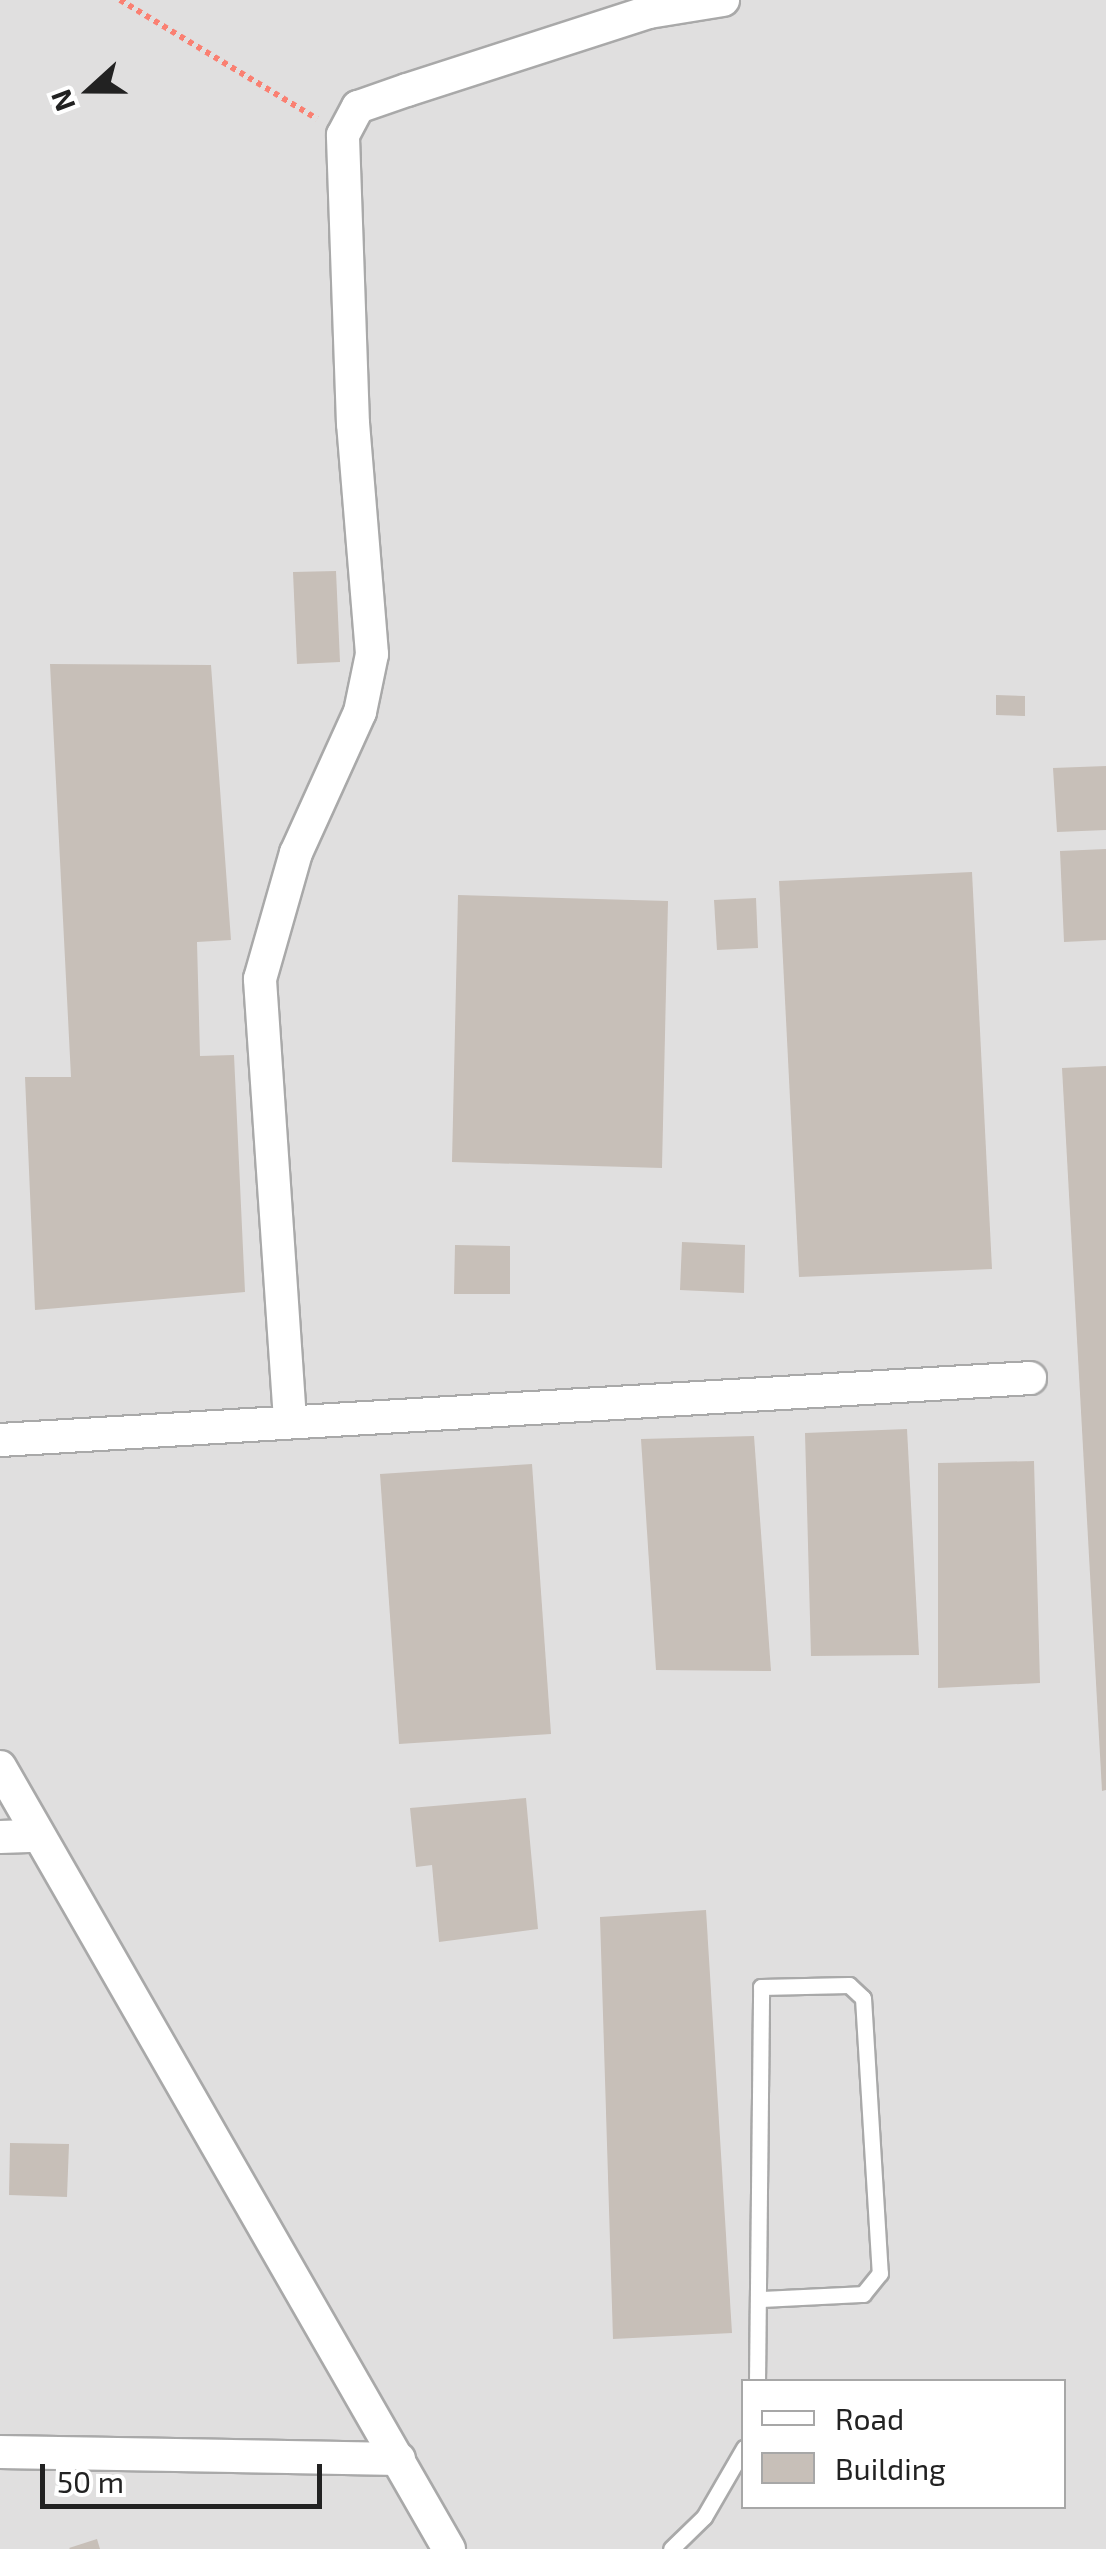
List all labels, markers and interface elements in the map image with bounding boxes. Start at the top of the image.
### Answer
north arrow [40,40,140,140]
text: N [42,85,81,116]
legend [741,2379,1066,2509]
text: Road [835,2400,904,2436]
scale bar [45,2444,328,2506]
text: Building [835,2450,946,2486]
text: 50 m [57,2463,124,2499]

